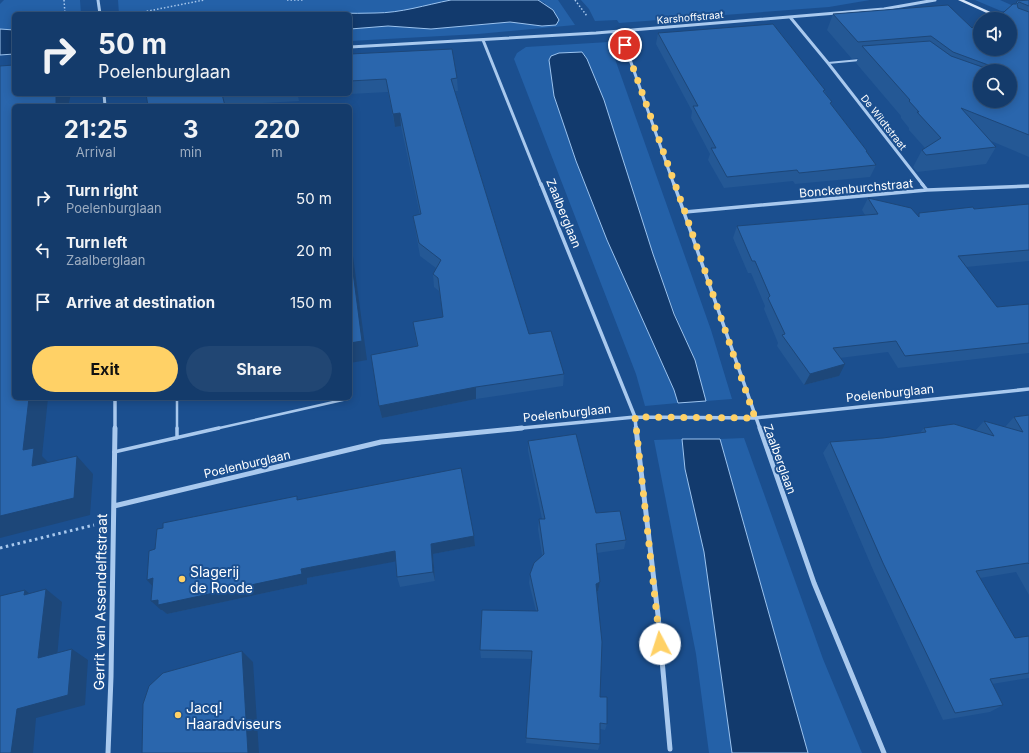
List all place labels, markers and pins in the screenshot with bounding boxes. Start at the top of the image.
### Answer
pin [608,28,642,62]
place label: Slagerij de Roode [190,563,253,596]
marker: Slagerij de Roode [177,574,187,584]
place label: Jacq! Haaradviseurs [186,699,282,732]
marker: Jacq! Haaradviseurs [173,710,183,720]

